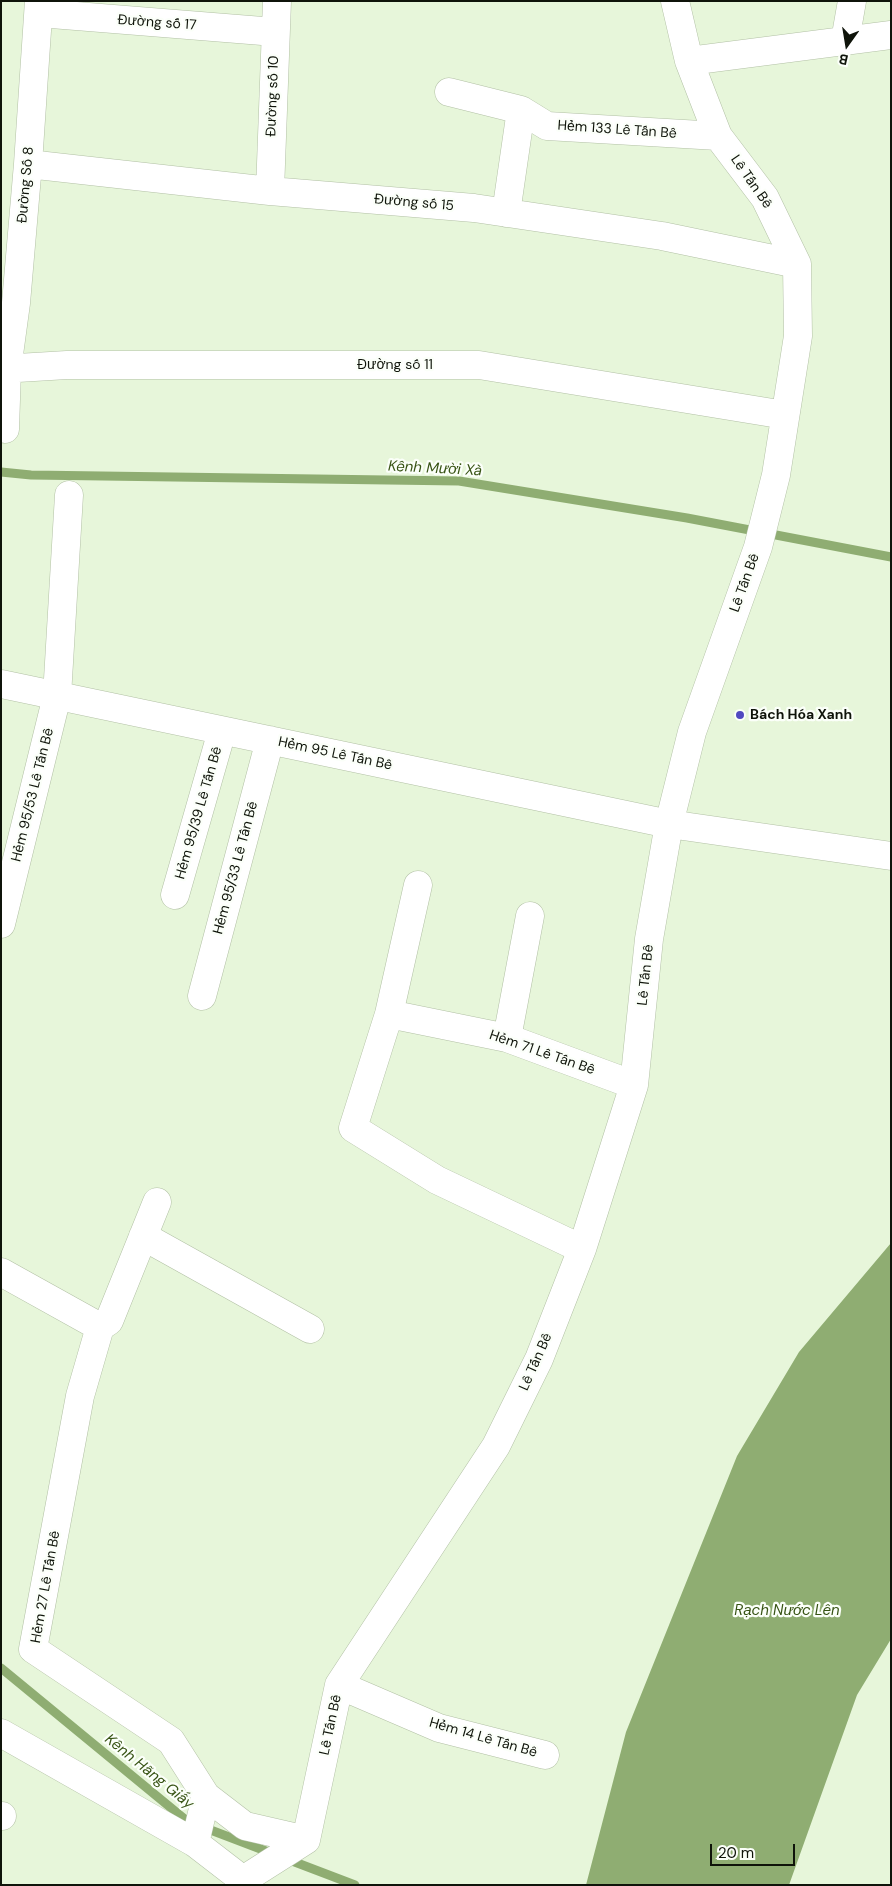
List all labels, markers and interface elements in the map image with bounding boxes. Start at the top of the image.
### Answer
street label: Đường số 17 [117,12,197,34]
north arrow [822,20,872,70]
text: B [837,50,850,69]
street label: Đường số 10 [263,55,283,137]
street label: Hẻm 133 Lê Tấn Bê [557,117,677,143]
street label: Đường Số 8 [14,146,38,224]
street label: Lê Tấn Bê [727,152,775,212]
street label: Đường số 15 [373,191,455,215]
street label: Đường số 11 [357,357,433,373]
water label: Kênh Mười Xà [387,458,483,480]
street label: Lê Tấn Bê [727,551,763,615]
place label: Bách Hóa Xanh [750,707,852,723]
marker: Bách Hóa Xanh [734,709,746,721]
street label: Hẻm 95/53 Lê Tấn Bê [8,726,58,864]
street label: Hẻm 95 Lê Tấn Bê [277,734,393,774]
street label: Hẻm 95/39 Lê Tấn Bê [172,745,226,881]
street label: Hẻm 95/33 Lê Tấn Bê [210,800,262,936]
street label: Lê Tấn Bê [634,944,658,1006]
street label: Hẻm 71 Lê Tấn Bê [487,1027,597,1079]
street label: Lê Tấn Bê [516,1331,556,1393]
street label: Hẻm 27 Lê Tấn Bê [28,1529,64,1645]
water label: Rạch Nước Lên [734,1602,840,1620]
street label: Lê Tấn Bê [316,1693,346,1757]
street label: Hẻm 14 Lê Tấn Bê [427,1715,539,1761]
water label: Kênh Hãng Giấy [101,1731,197,1813]
scale bar [712,1834,797,1866]
text: 20 m [718,1843,754,1863]

